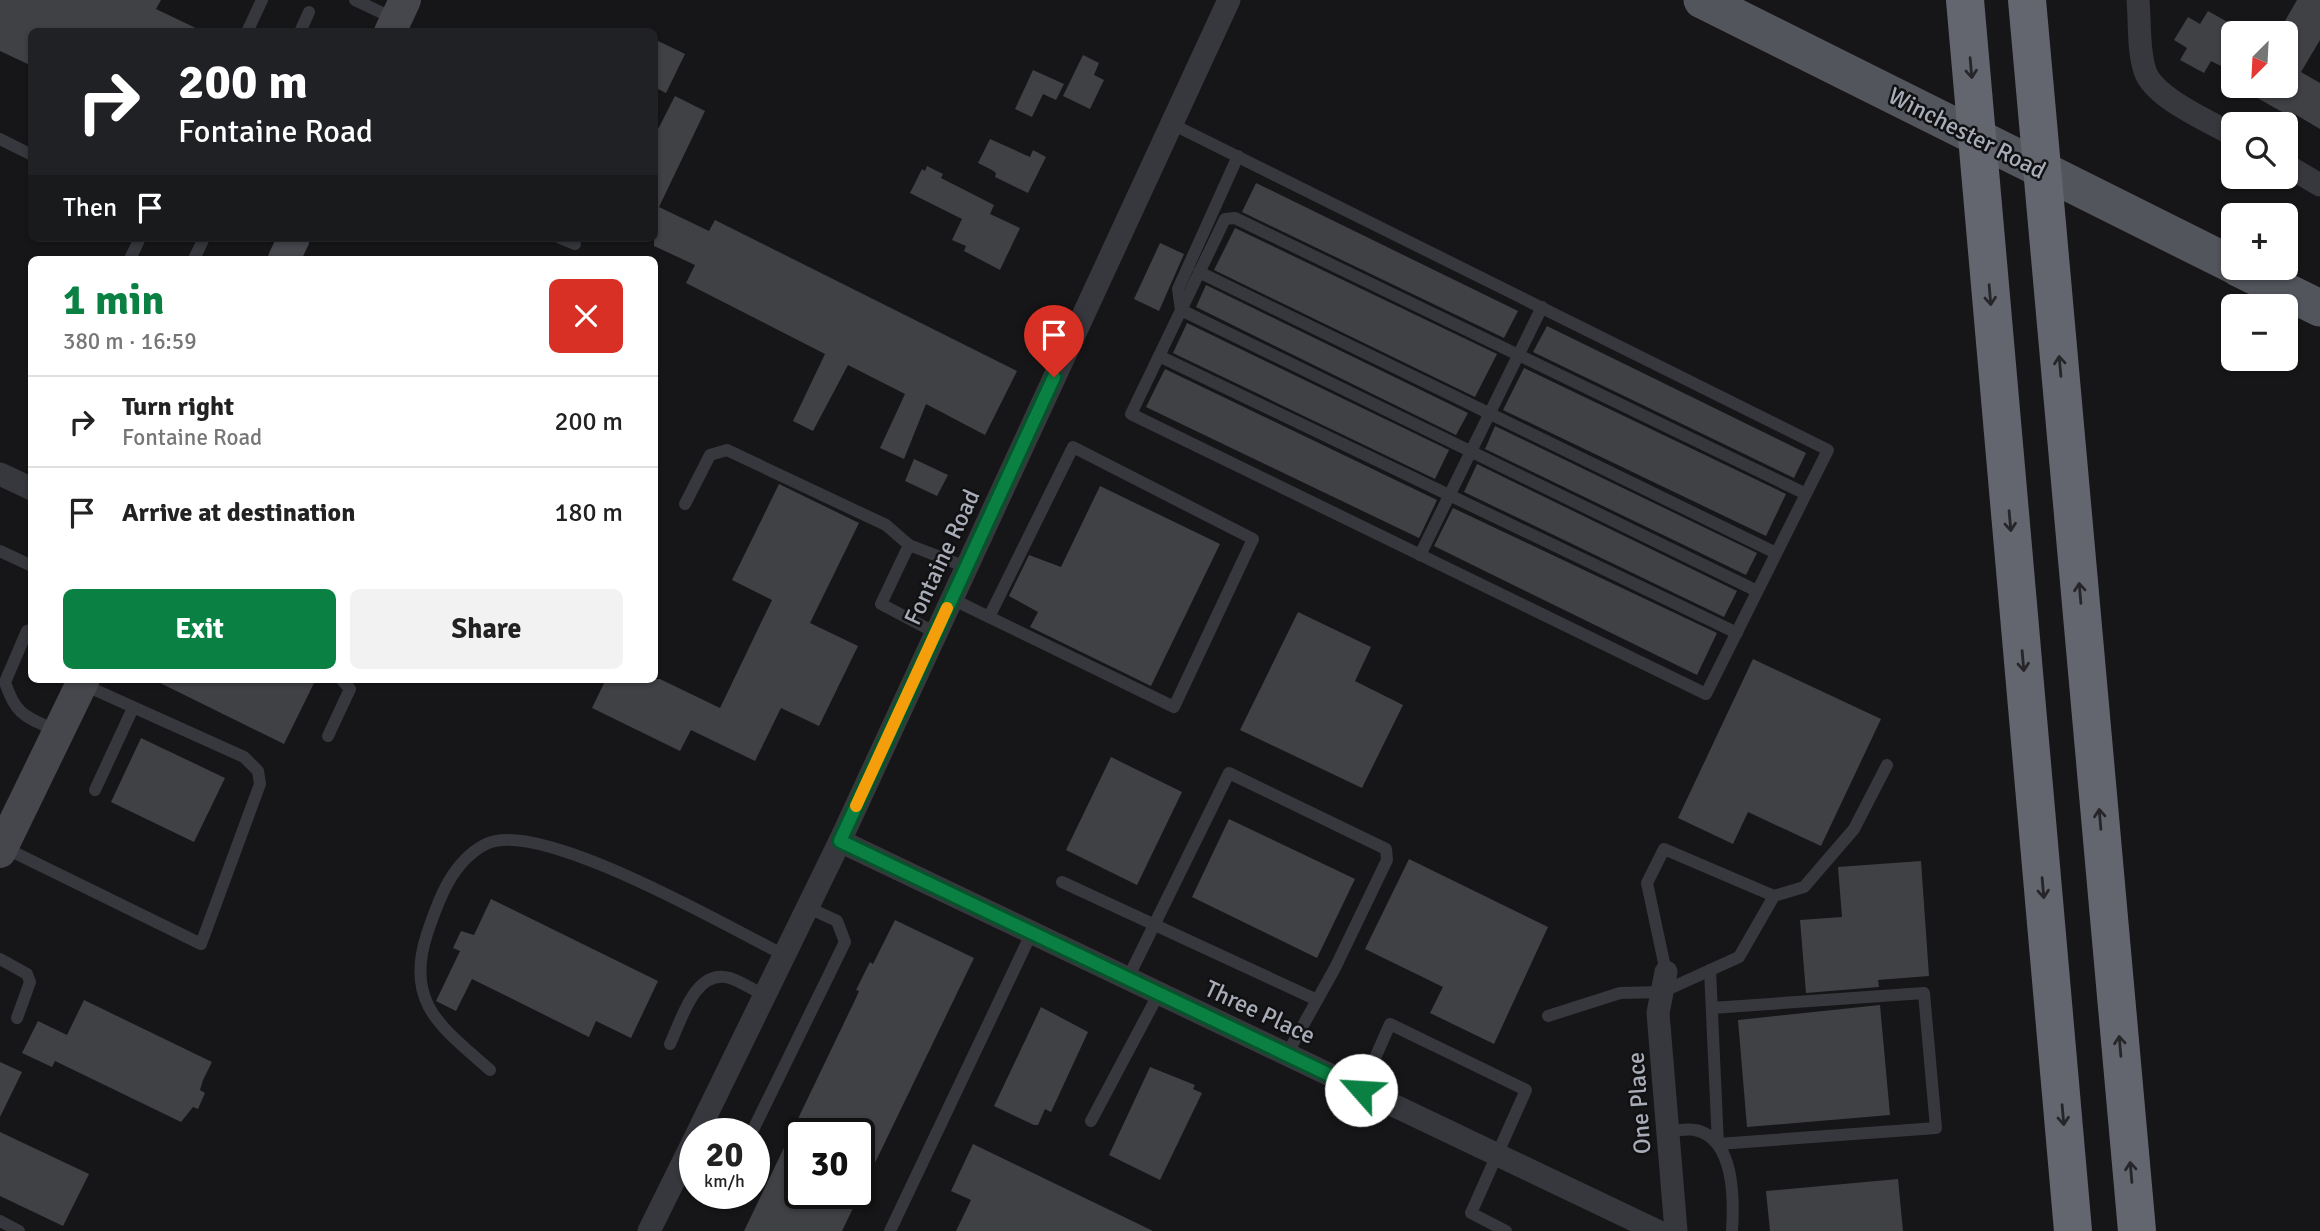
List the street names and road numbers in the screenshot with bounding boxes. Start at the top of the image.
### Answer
street label: Winchester Road [1883,80,2051,186]
street label: Fontaine Road [897,484,987,630]
street label: Three Place [1200,973,1320,1051]
street label: One Place [1620,1051,1658,1155]

